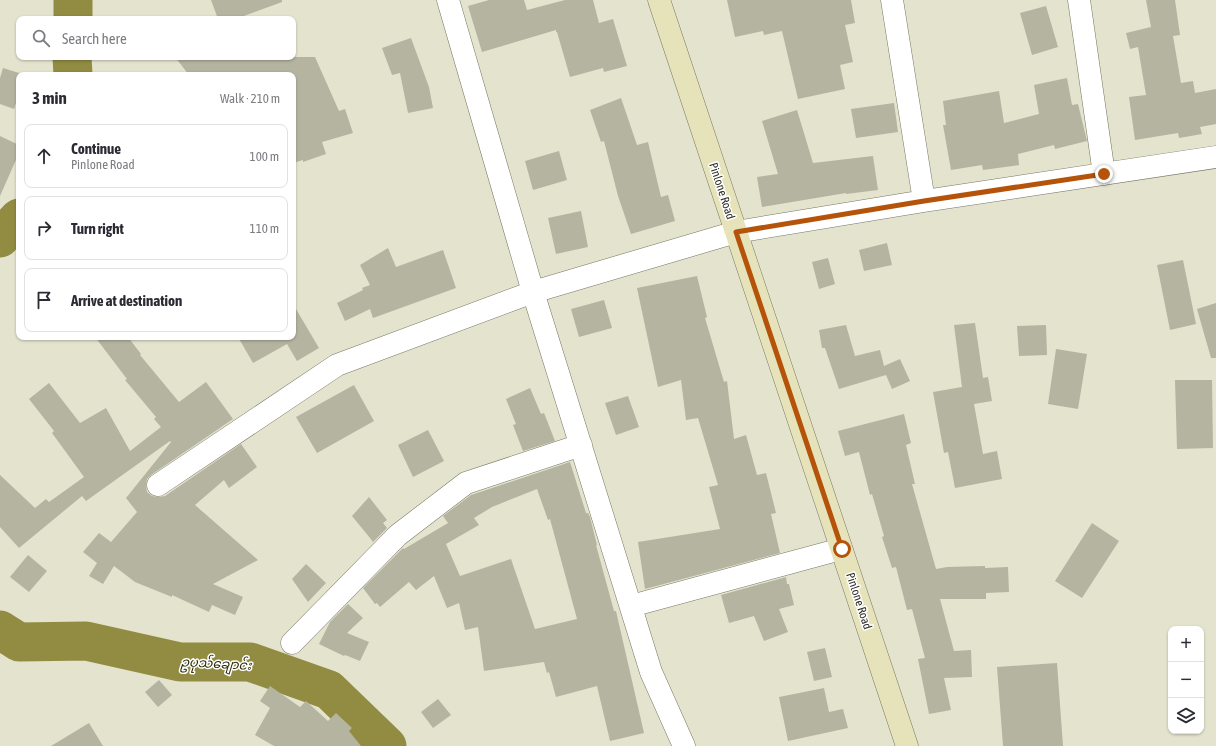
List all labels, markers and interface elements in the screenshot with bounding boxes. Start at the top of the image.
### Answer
search box [16,16,296,60]
icon: search [30,27,52,49]
text: Search here [62,30,127,47]
text: 3 min [32,88,67,108]
text: Walk · 210 m [220,91,280,106]
text: Continue [71,140,121,157]
icon: ahead [33,145,55,167]
text: 100 m [250,149,279,164]
text: Pinlone Road [71,157,135,172]
street label: Pinlone Road [706,161,738,221]
route end [1095,165,1113,183]
icon: right [33,217,55,239]
text: Turn right [71,220,124,237]
text: 110 m [250,221,279,236]
icon: arrive [33,289,55,311]
text: Arrive at destination [71,292,182,309]
route start [833,540,851,558]
street label: Pinlone Road [843,571,875,631]
map controls [1168,626,1204,734]
button: + [1168,626,1204,662]
water label: ဥပုသ်ချောင်း [180,652,253,677]
button: − [1168,662,1204,698]
button: layers [1168,698,1204,734]

